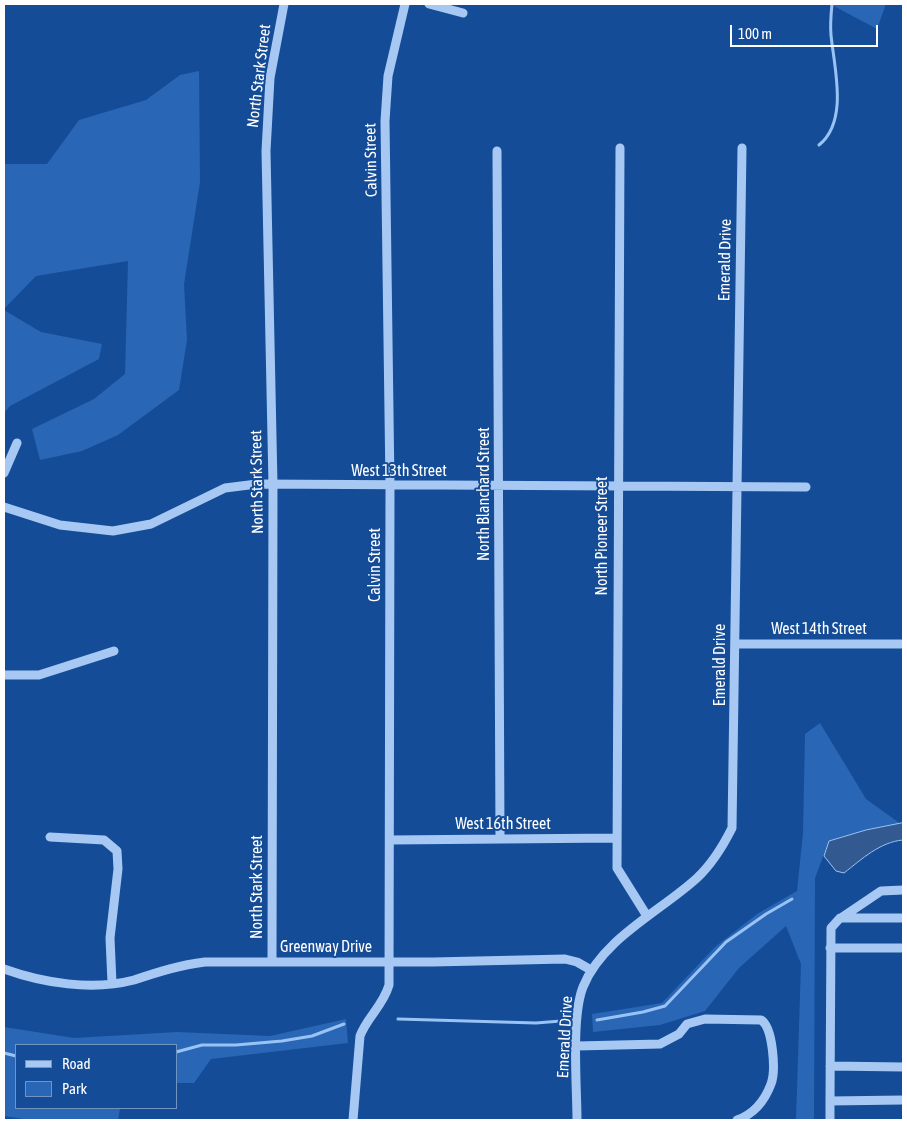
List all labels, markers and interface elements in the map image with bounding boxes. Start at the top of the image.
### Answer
scale bar [732,15,880,47]
street label: North Stark Street [243,23,275,129]
text: 100 m [738,25,772,42]
street label: Calvin Street [361,123,381,197]
street label: Emerald Drive [715,219,735,301]
street label: North Blanchard Street [474,427,494,561]
street label: North Stark Street [246,430,268,534]
street label: West 13th Street [351,461,447,481]
street label: North Pioneer Street [592,476,612,596]
street label: Calvin Street [365,528,385,602]
street label: West 14th Street [771,619,867,639]
street label: Emerald Drive [710,624,730,706]
street label: West 16th Street [455,814,551,834]
street label: North Stark Street [247,835,267,939]
street label: Greenway Drive [280,937,372,957]
street label: Emerald Drive [553,995,577,1079]
legend [15,1044,178,1109]
text: Road [62,1055,91,1072]
text: Park [62,1080,87,1097]

